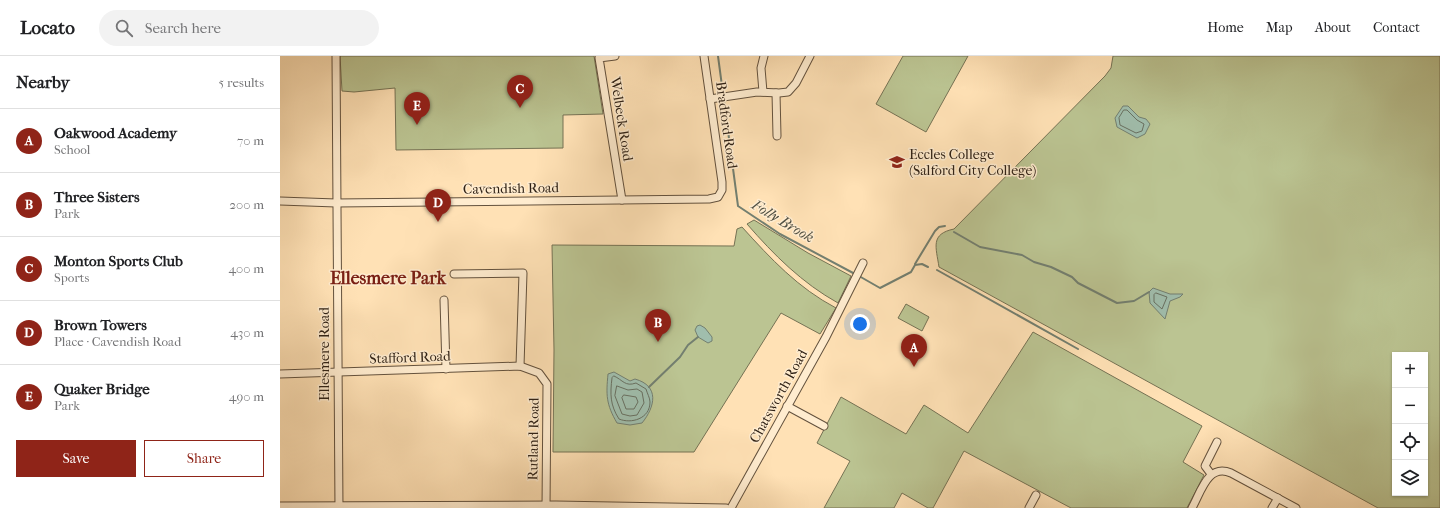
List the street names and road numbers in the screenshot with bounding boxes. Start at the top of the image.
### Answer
street label: Welbeck Road [606,75,637,163]
street label: Bradford Road [712,80,741,170]
street label: Cavendish Road [463,179,560,198]
street label: Ellesmere Road [316,307,333,401]
street label: Chatsworth Road [746,346,811,446]
street label: Stafford Road [369,348,451,367]
street label: Rutland Road [524,397,543,481]

